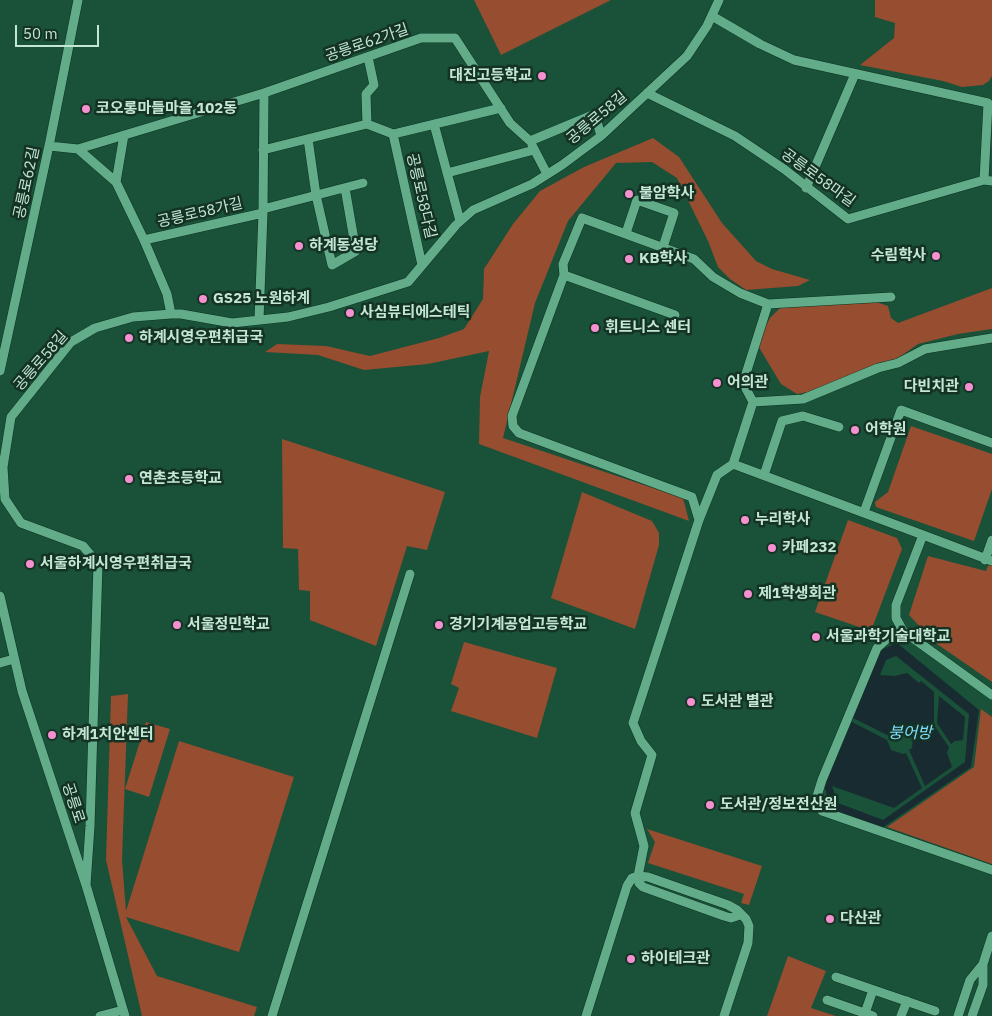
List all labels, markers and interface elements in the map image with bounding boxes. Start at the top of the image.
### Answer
scale bar [18,15,101,47]
street label: 공릉로62가길 [323,20,411,66]
text: 50 m [23,24,58,43]
place label: 대진고등학교 [449,67,532,85]
marker: 대진고등학교 [536,70,548,82]
street label: 공릉로58길 [563,88,631,148]
place label: 코오롱마들마을 102동 [96,100,237,118]
marker: 코오롱마들마을 102동 [80,103,92,115]
street label: 공릉로62길 [11,145,43,221]
street label: 공릉로58마길 [778,145,858,211]
street label: 공릉로58다길 [402,152,440,240]
place label: 불암학사 [639,185,694,203]
marker: 불암학사 [623,188,635,200]
street label: 공릉로58가길 [156,194,244,232]
place label: 하계동성당 [309,237,378,255]
marker: 하계동성당 [293,240,305,252]
place label: 수림학사 [871,247,926,265]
place label: KB학사 [639,250,687,268]
marker: 수림학사 [930,250,942,262]
marker: KB학사 [623,253,635,265]
place label: GS25 노원하계 [213,290,310,308]
marker: GS25 노원하계 [197,293,209,305]
place label: 사심뷰티에스테틱 [360,304,470,322]
marker: 사심뷰티에스테틱 [344,307,356,319]
place label: 휘트니스 센터 [605,319,691,337]
marker: 휘트니스 센터 [589,322,601,334]
street label: 공릉로58길 [10,327,72,395]
place label: 하계시영우편취급국 [139,329,263,347]
marker: 하계시영우편취급국 [123,332,135,344]
place label: 어의관 [727,374,768,392]
marker: 어의관 [711,377,723,389]
place label: 다빈치관 [904,378,959,396]
marker: 다빈치관 [963,381,975,393]
place label: 어학원 [865,421,906,439]
marker: 어학원 [849,424,861,436]
place label: 연촌초등학교 [139,470,222,488]
marker: 연촌초등학교 [123,473,135,485]
place label: 누리학사 [755,511,810,529]
marker: 누리학사 [739,514,751,526]
place label: 카페232 [782,539,837,557]
marker: 카페232 [766,542,778,554]
place label: 서울하계시영우편취급국 [40,555,192,573]
marker: 서울하계시영우편취급국 [24,558,36,570]
place label: 제1학생회관 [758,585,836,603]
marker: 제1학생회관 [742,588,754,600]
place label: 서울정민학교 [187,616,270,634]
place label: 경기기계공업고등학교 [449,616,587,634]
marker: 서울정민학교 [171,619,183,631]
marker: 경기기계공업고등학교 [433,619,445,631]
place label: 서울과학기술대학교 [826,628,950,646]
marker: 서울과학기술대학교 [810,631,822,643]
place label: 도서관 별관 [701,693,774,711]
marker: 도서관 별관 [685,696,697,708]
water label: 붕어방 [888,723,932,743]
place label: 하계1치안센터 [62,726,154,744]
marker: 하계1치안센터 [46,729,58,741]
street label: 공릉로 [58,781,88,825]
place label: 도서관/정보전산원 [720,796,837,814]
marker: 도서관/정보전산원 [704,799,716,811]
place label: 다산관 [840,910,881,928]
marker: 다산관 [824,913,836,925]
place label: 하이테크관 [641,950,710,968]
marker: 하이테크관 [625,953,637,965]

